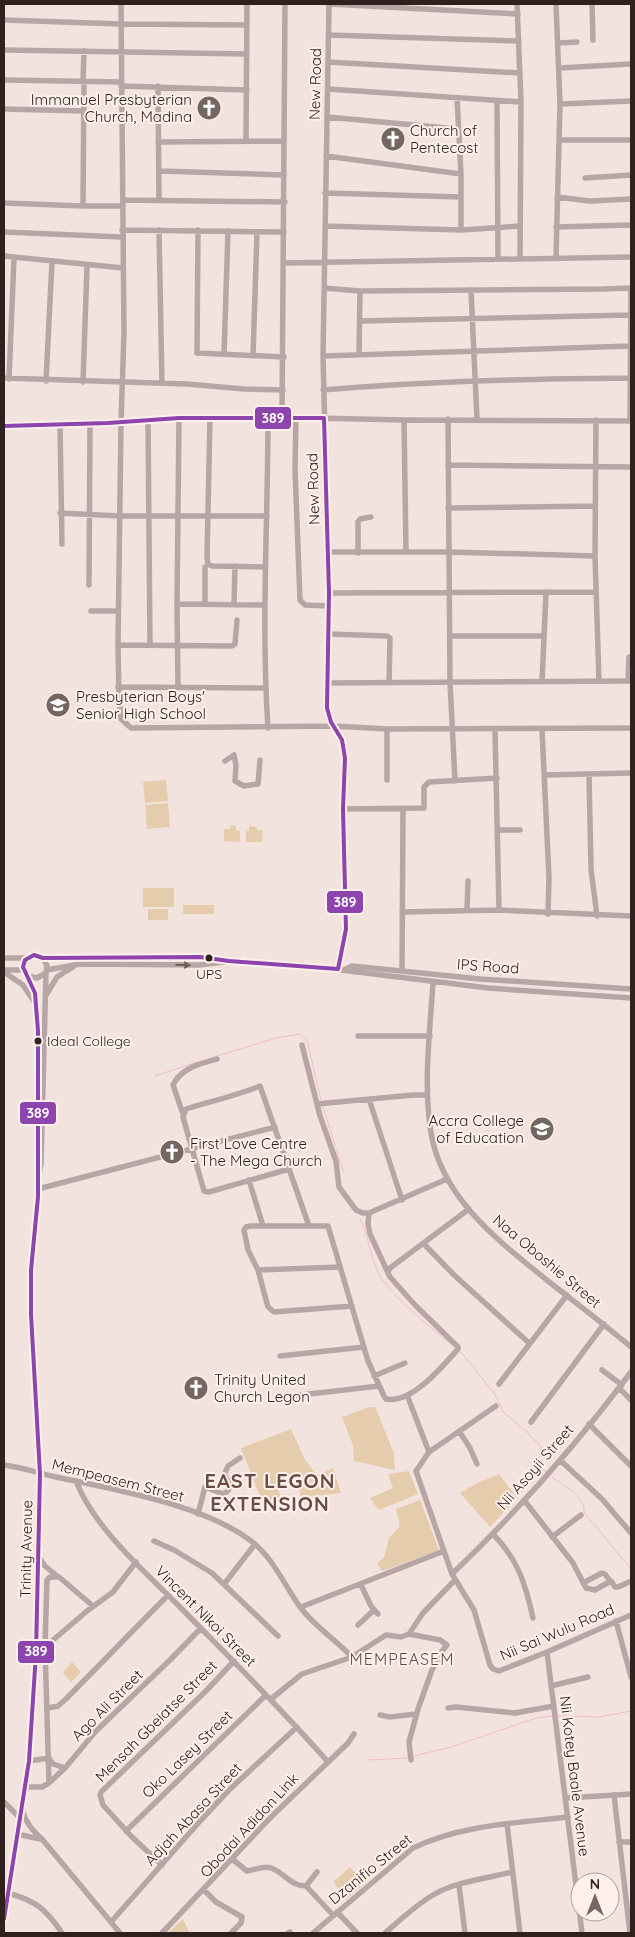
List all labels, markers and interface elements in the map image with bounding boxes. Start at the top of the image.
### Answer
street label: New Road [305,48,325,120]
place label: Immanuel Presbyterian Church, Madina [31,90,192,126]
church icon: Immanuel Presbyterian Church, Madina [196,95,222,121]
place label: Church of Pentecost [410,121,478,157]
church icon: Church of Pentecost [380,126,406,152]
line badge: 389 [254,406,292,430]
text: 389 [261,409,285,427]
street label: New Road [302,453,324,525]
place label: Presbyterian Boys' Senior High School [76,687,206,723]
school or university icon: Presbyterian Boys' Senior High School [45,692,71,718]
line badge: 389 [326,890,364,914]
text: 389 [333,893,357,911]
marker: UPS [204,953,214,963]
street label: IPS Road [456,954,520,978]
one-way arrow [175,961,191,969]
place label: UPS [196,965,222,983]
place label: Ideal College [47,1032,131,1050]
marker: Ideal College [33,1036,43,1046]
line badge: 389 [19,1101,57,1125]
text: 389 [26,1104,50,1122]
place label: Accra College of Education [428,1111,524,1147]
school or university icon: Accra College of Education [529,1116,555,1142]
place label: First Love Centre - The Mega Church [190,1134,322,1170]
church icon: First Love Centre - The Mega Church [159,1139,185,1165]
street label: Naa Oboshie Street [489,1210,605,1312]
place label: Trinity United Church Legon [214,1370,310,1406]
church icon: Trinity United Church Legon [183,1375,209,1401]
street label: Nii Asoyii Street [493,1420,577,1514]
street label: Mempeasem Street [50,1454,186,1506]
district label: EAST LEGON EXTENSION [205,1468,335,1516]
street label: Trinity Avenue [16,1500,36,1598]
street label: Vincent Nikoi Street [152,1562,260,1670]
street label: Nii Sai Wulu Road [497,1599,617,1665]
line badge: 389 [17,1640,55,1664]
text: 389 [24,1642,48,1660]
district label: MEMPEASEM [350,1649,454,1669]
street label: Mensah Gbeiatse Street [91,1656,221,1786]
street label: Ago Ali Street [67,1665,147,1745]
street label: Nii Kotey Baale Avenue [556,1695,594,1857]
street label: Oko Lasey Street [138,1706,236,1802]
street label: Adjah Abasa Street [140,1759,246,1869]
street label: Obodai Adidon Link [196,1769,302,1881]
street label: Dzanifio Street [325,1830,415,1908]
north arrow [570,1872,620,1922]
text: N [590,1875,600,1893]

